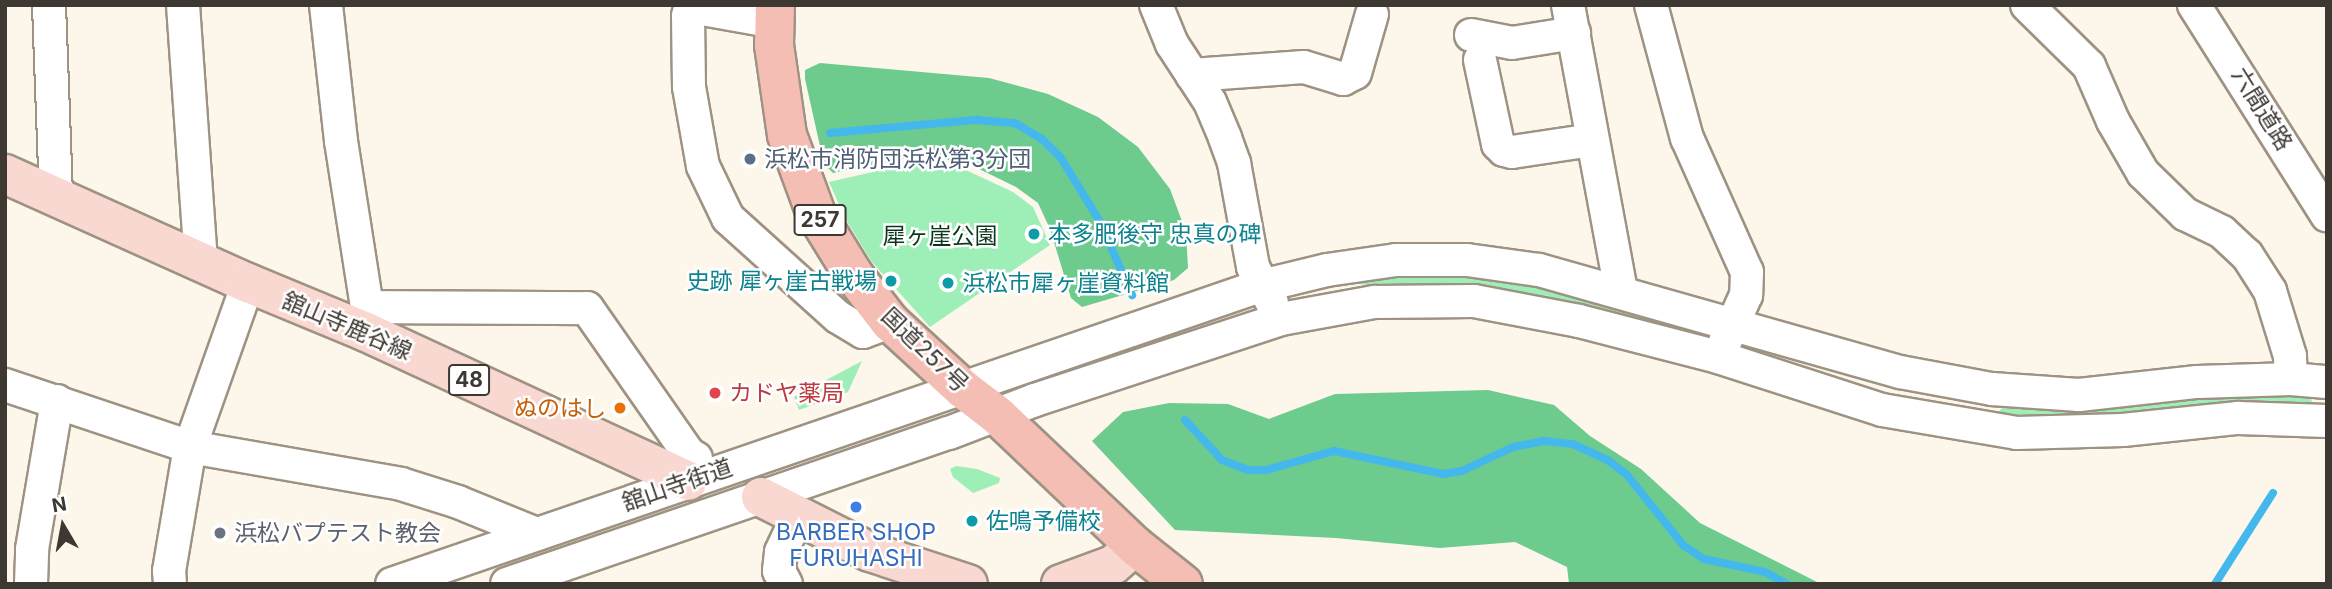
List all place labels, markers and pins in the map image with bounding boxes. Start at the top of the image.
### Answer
place label: 浜松市消防団浜松第3分団 [764,145,1031,173]
marker: 浜松市消防団浜松第3分団 [742,151,758,167]
place label: 本多肥後守 忠真の碑 [1048,220,1261,248]
marker: 本多肥後守 忠真の碑 [1026,226,1042,242]
place label: 史跡 犀ヶ崖古戦場 [687,267,877,295]
place label: 浜松市犀ヶ崖資料館 [962,269,1169,297]
marker: 史跡 犀ヶ崖古戦場 [883,273,899,289]
marker: 浜松市犀ヶ崖資料館 [940,275,956,291]
place label: カドヤ薬局 [729,379,844,407]
marker: カドヤ薬局 [707,385,723,401]
place label: ぬのはし [514,394,606,422]
marker: ぬのはし [612,400,628,416]
marker: BARBER SHOP FURUHASHI [848,499,864,515]
place label: 佐鳴予備校 [986,507,1101,535]
marker: 佐鳴予備校 [964,513,980,529]
place label: BARBER SHOP FURUHASHI [776,518,936,572]
place label: 浜松バプテスト教会 [234,519,441,547]
marker: 浜松バプテスト教会 [212,525,228,541]

